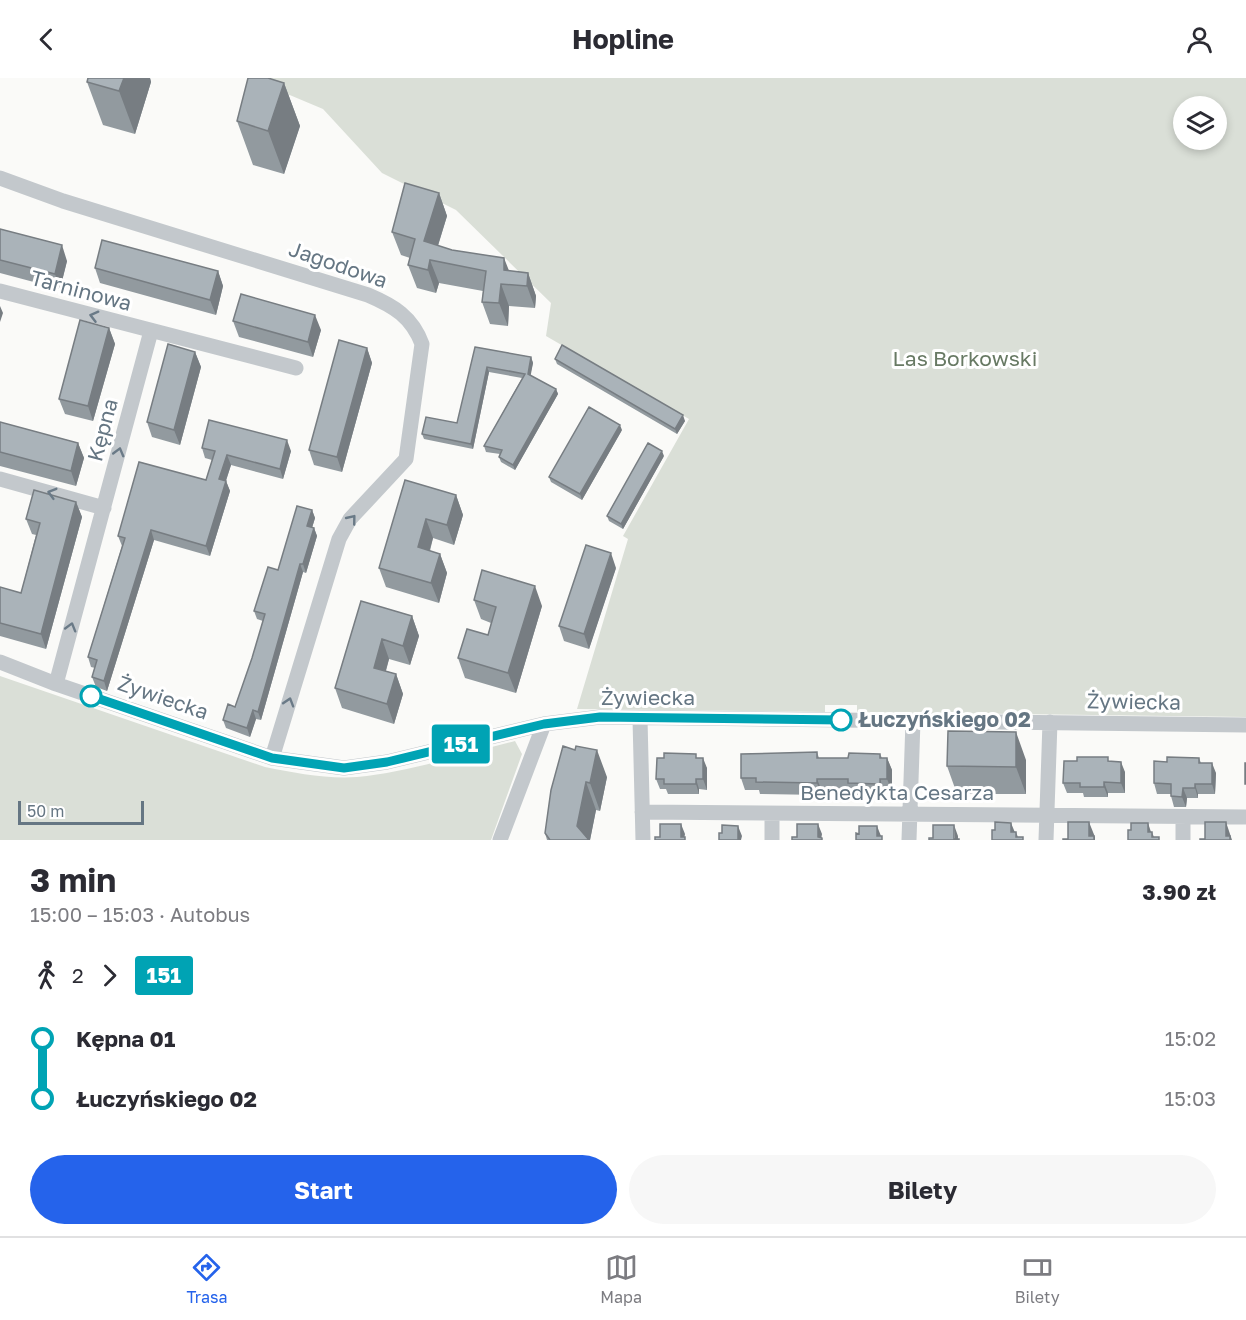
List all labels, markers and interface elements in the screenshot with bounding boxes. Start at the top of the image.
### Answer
icon: back [30,23,63,56]
text: Hopline [572,23,674,55]
icon: person [1183,23,1216,56]
map controls [1173,96,1227,150]
button: layers [1173,96,1227,150]
street label: Jagodowa [285,235,391,293]
street label: Tarninowa [28,264,135,316]
one-way arrow [90,311,100,323]
park label: Las Borkowski [893,345,1037,371]
street label: Kępna [81,395,123,464]
one-way arrow [112,447,125,457]
one-way arrow [47,488,58,500]
one-way arrow [345,514,356,525]
one-way arrow [64,622,76,633]
street label: Żywiecka [115,669,212,725]
street label: Żywiecka [601,684,695,710]
unlabelled marker [80,685,102,707]
street label: Żywiecka [1087,687,1181,715]
one-way arrow [282,697,294,708]
place label: Łuczyńskiego 02 [858,706,1031,732]
marker: Łuczyńskiego 02 [830,709,852,731]
line badge: 151 [426,724,496,764]
text: 151 [444,731,478,757]
street label: Benedykta Cesarza [800,779,994,805]
scale bar [18,798,144,826]
text: 50 m [27,801,64,821]
text: 3 min [30,860,116,899]
text: 3.90 zł [1142,878,1216,905]
text: 15:00 – 15:03 · Autobus [30,902,250,926]
icon: walk [30,959,63,992]
icon: forward [93,959,126,992]
text: 151 [147,962,181,988]
text: 2 [72,963,84,987]
text: Kępna 01 [76,1025,175,1052]
text: 15:02 [1165,1026,1216,1050]
text: Łuczyńskiego 02 [76,1085,257,1112]
text: 15:03 [1165,1086,1216,1110]
button: Start [30,1155,617,1224]
button: Bilety [629,1155,1216,1224]
tab: Trasa [186,1251,228,1307]
tab: Mapa [600,1251,642,1307]
tab: Bilety [1015,1251,1060,1307]

